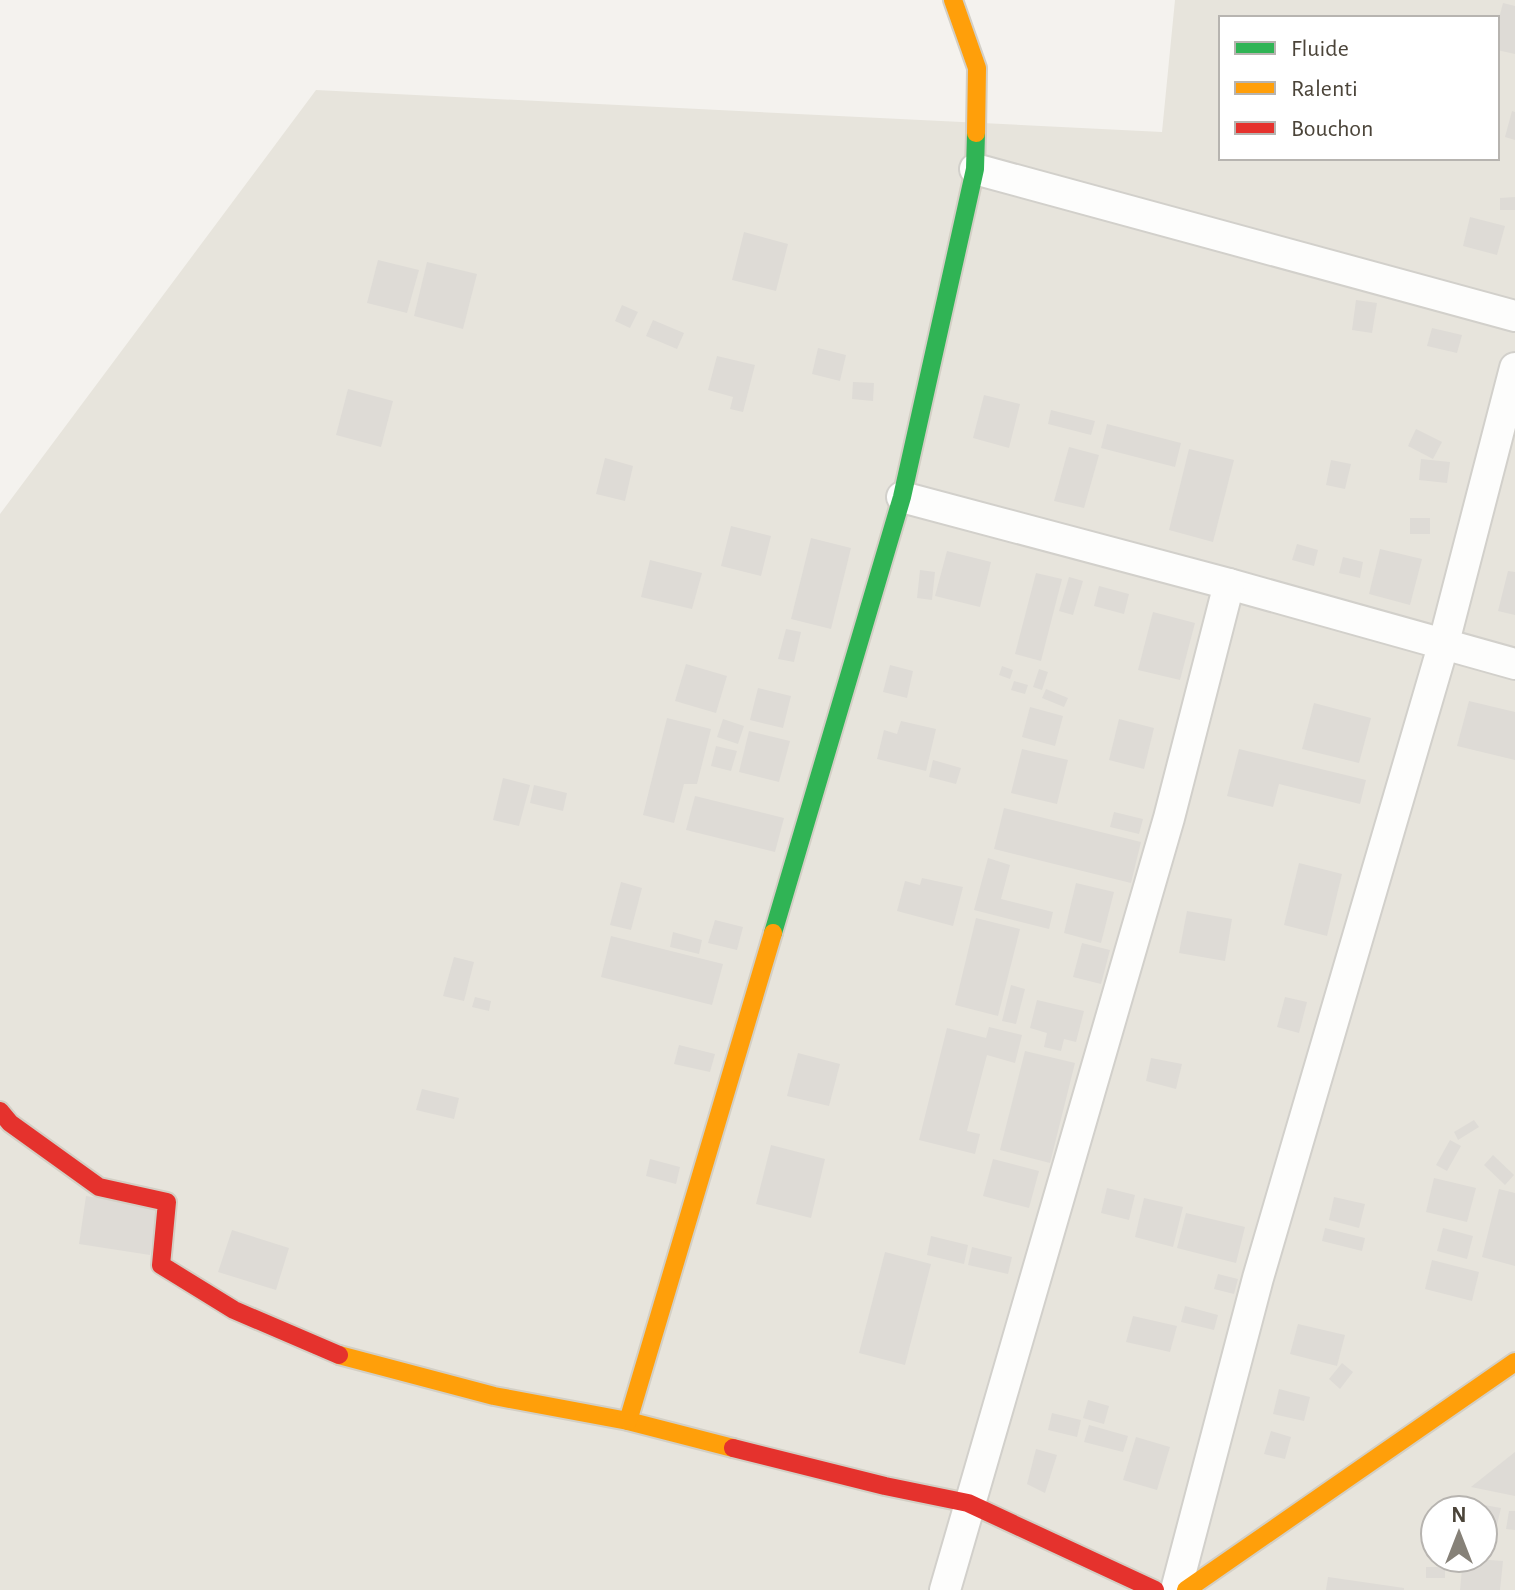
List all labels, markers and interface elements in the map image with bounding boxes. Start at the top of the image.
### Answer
legend [1219,16,1499,160]
text: Fluide [1291,37,1349,61]
text: Ralenti [1291,77,1358,101]
text: Bouchon [1291,117,1373,141]
north arrow [1419,1494,1499,1574]
text: N [1451,1504,1467,1526]

